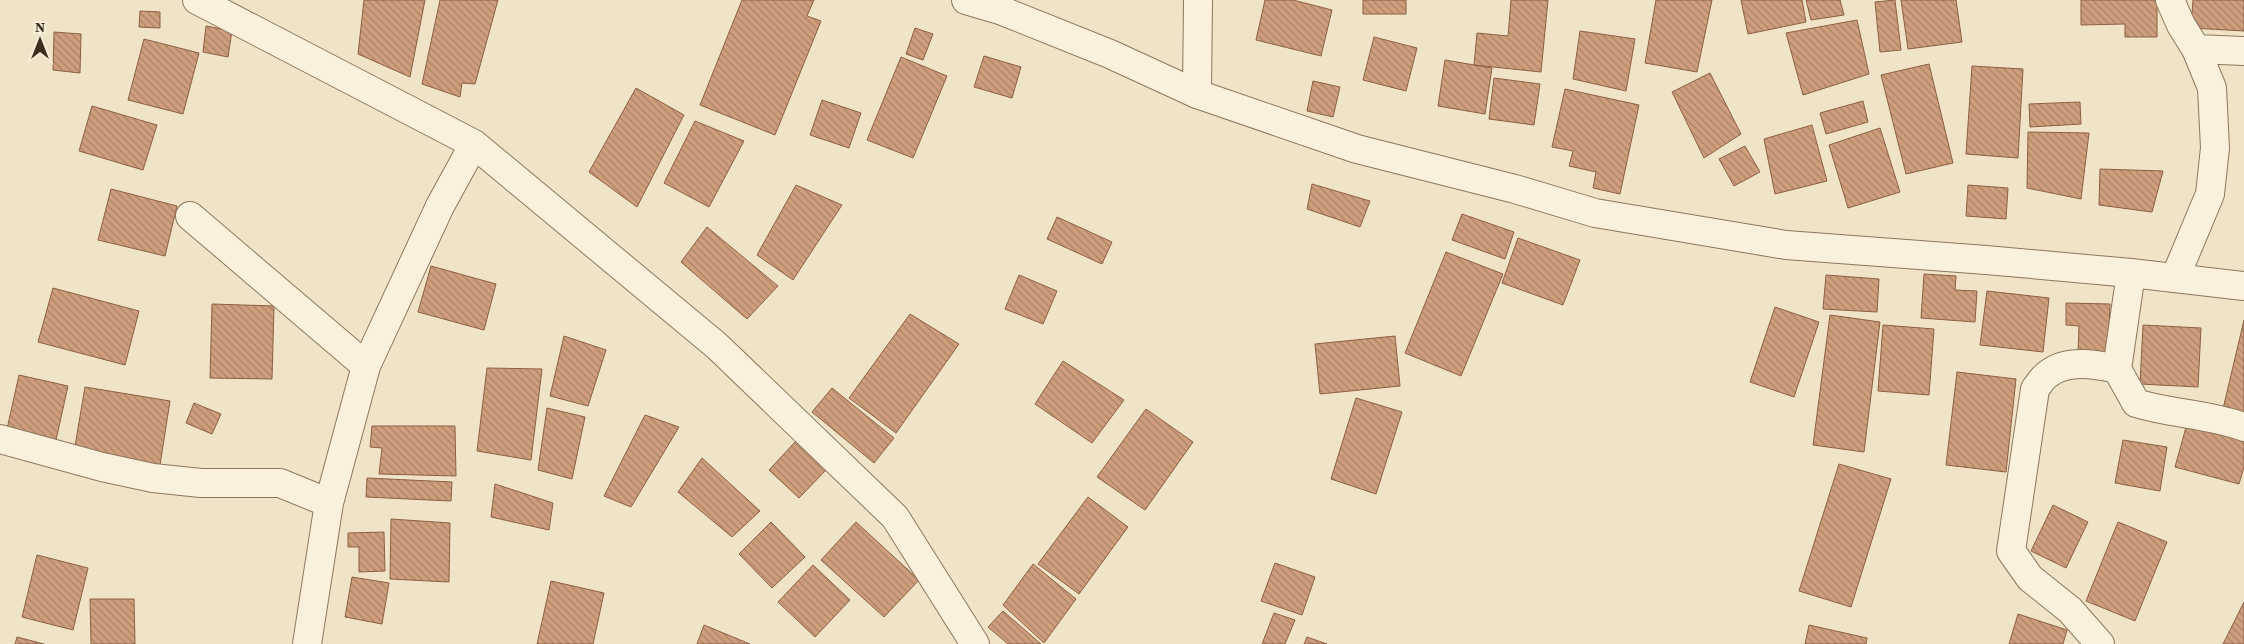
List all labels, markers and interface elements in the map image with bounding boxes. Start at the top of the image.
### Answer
north arrow [15,15,65,65]
text: N [35,17,45,37]

